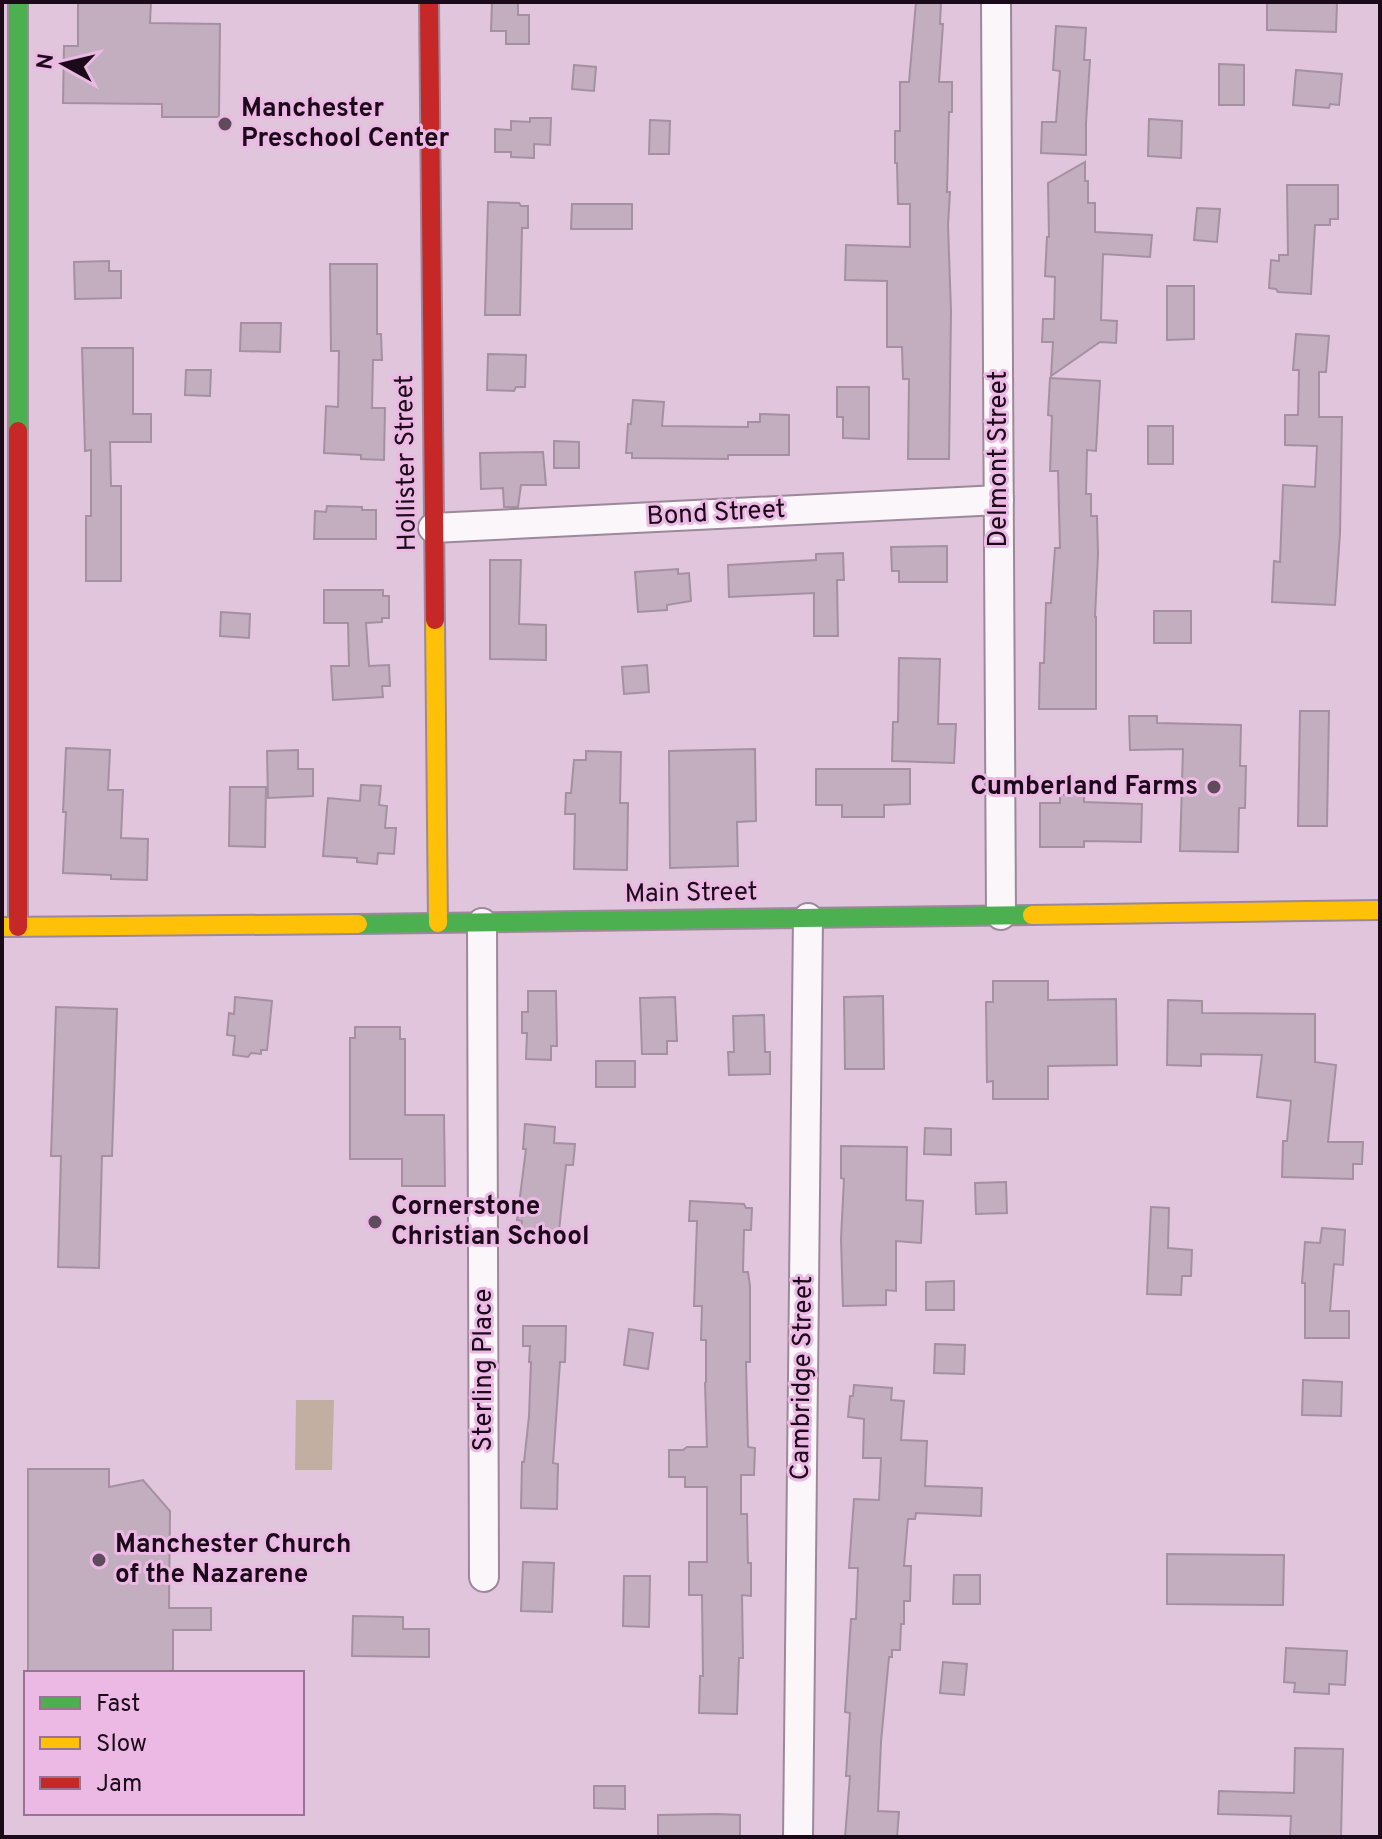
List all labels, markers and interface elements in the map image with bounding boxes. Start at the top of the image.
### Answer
north arrow [24,24,104,104]
text: N [32,52,61,71]
place label: Manchester Preschool Center [241,93,450,156]
marker: Manchester Preschool Center [216,115,234,133]
street label: Delmont Street [983,371,1016,547]
street label: Hollister Street [389,374,425,552]
street label: Bond Street [646,494,786,534]
place label: Cumberland Farms [970,771,1198,804]
marker: Cumberland Farms [1205,778,1223,796]
street label: Main Street [624,876,758,912]
place label: Cornerstone Christian School [391,1191,589,1254]
marker: Cornerstone Christian School [366,1213,384,1231]
street label: Cambridge Street [785,1275,821,1481]
street label: Sterling Place [468,1289,501,1451]
place label: Manchester Church of the Nazarene [115,1529,352,1592]
marker: Manchester Church of the Nazarene [90,1551,108,1569]
legend [24,1671,304,1815]
text: Fast [96,1690,140,1720]
text: Slow [96,1730,147,1760]
text: Jam [96,1770,142,1800]

